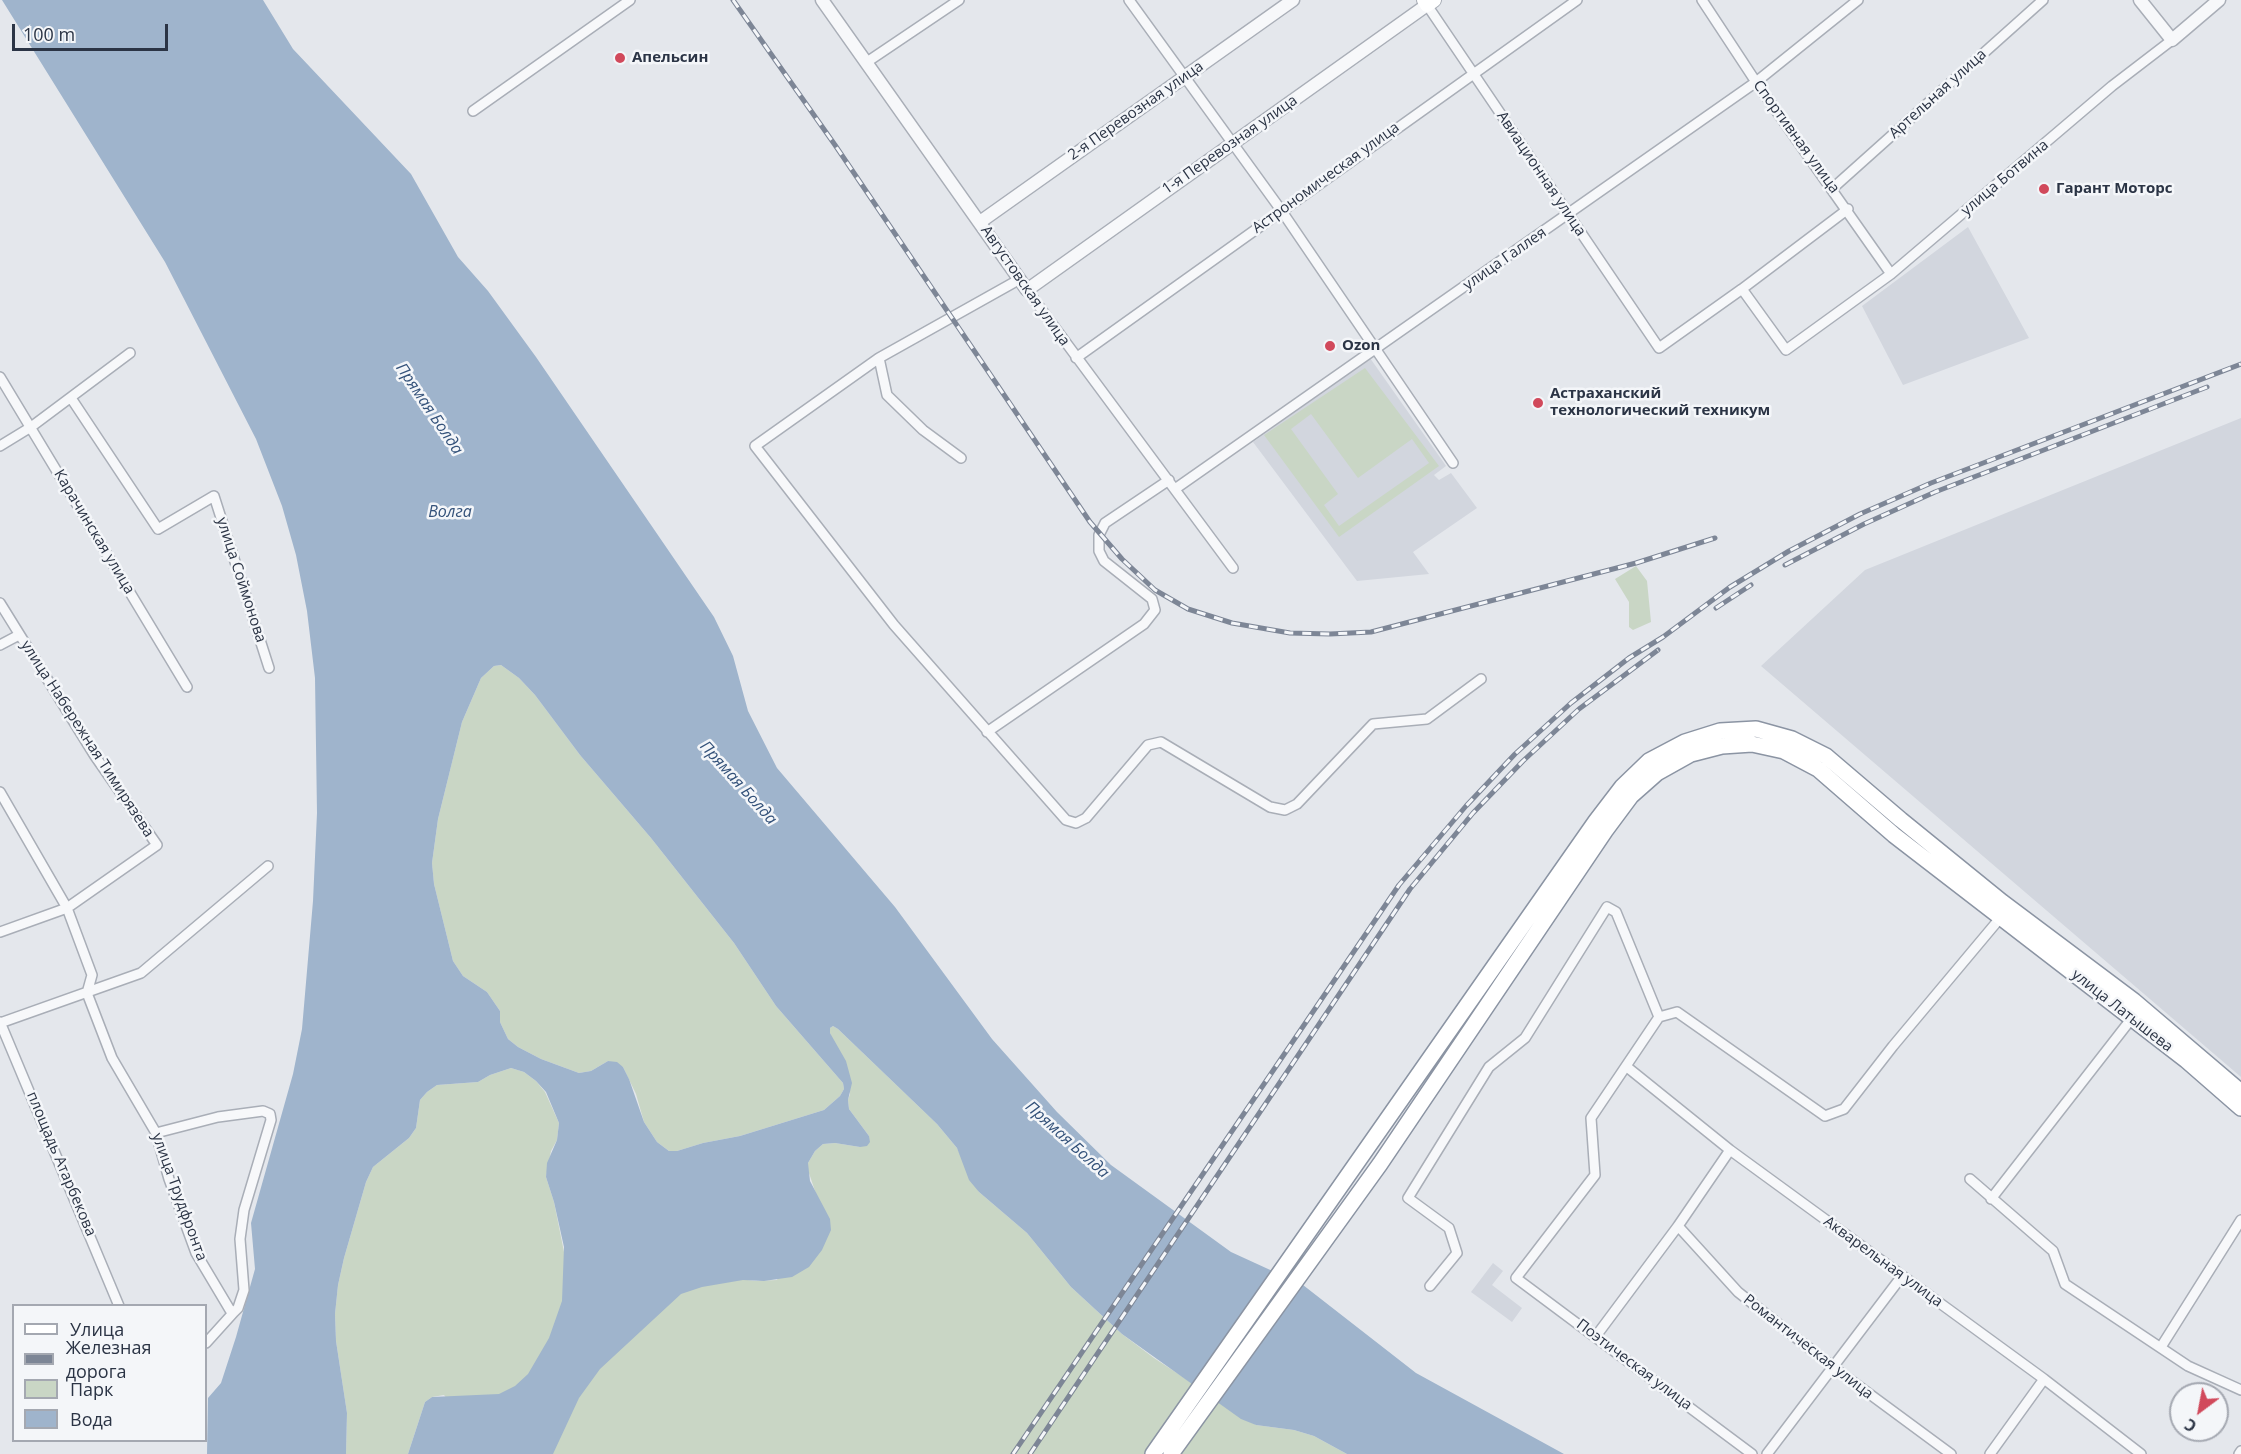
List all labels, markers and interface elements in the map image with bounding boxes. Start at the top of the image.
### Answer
scale bar [15,12,171,50]
text: 100 m [23,22,75,46]
street label: Артельная улица [1886,46,1990,142]
place label: Апельсин [632,49,708,67]
marker: Апельсин [613,51,627,65]
street label: 2-я Перевозная улица [1065,58,1207,164]
street label: Спортивная улица [1749,77,1843,197]
street label: 1-я Перевозная улица [1159,92,1301,198]
street label: Авиационная улица [1492,108,1590,240]
street label: Астрономическая улица [1249,119,1403,237]
street label: улица Ботвина [1958,136,2052,220]
place label: Гарант Моторс [2056,180,2172,198]
marker: Гарант Моторс [2037,182,2051,196]
street label: Августовская улица [977,222,1073,350]
street label: улица Галлея [1460,224,1550,294]
place label: Ozon [1342,337,1380,355]
marker: Ozon [1323,339,1337,353]
water label: Прямая Болда [391,360,467,458]
place label: Астраханский технологический техникум [1550,385,1770,420]
marker: Астраханский технологический техникум [1531,396,1545,410]
street label: Карачинская улица [50,467,138,597]
water label: Волга [428,502,472,522]
street label: улица Соймонова [212,515,270,645]
street label: улица Набережная Тимирязева [17,637,157,841]
water label: Прямая Болда [695,737,781,829]
street label: улица Латышева [2068,966,2176,1056]
street label: площадь Атарбекова [22,1089,100,1239]
water label: Прямая Болда [1021,1097,1113,1183]
street label: улица Трудфронта [148,1131,210,1263]
street label: Акварельная улица [1820,1213,1946,1311]
street label: Романтическая улица [1739,1291,1877,1403]
legend [12,1304,207,1442]
street label: Поэтическая улица [1573,1316,1695,1414]
text: Улица [70,1317,124,1341]
text: Железная дорога [66,1335,151,1383]
text: Парк [70,1377,113,1401]
north arrow [2169,1382,2229,1442]
text: Вода [70,1407,113,1431]
text: С [2180,1414,2201,1438]

